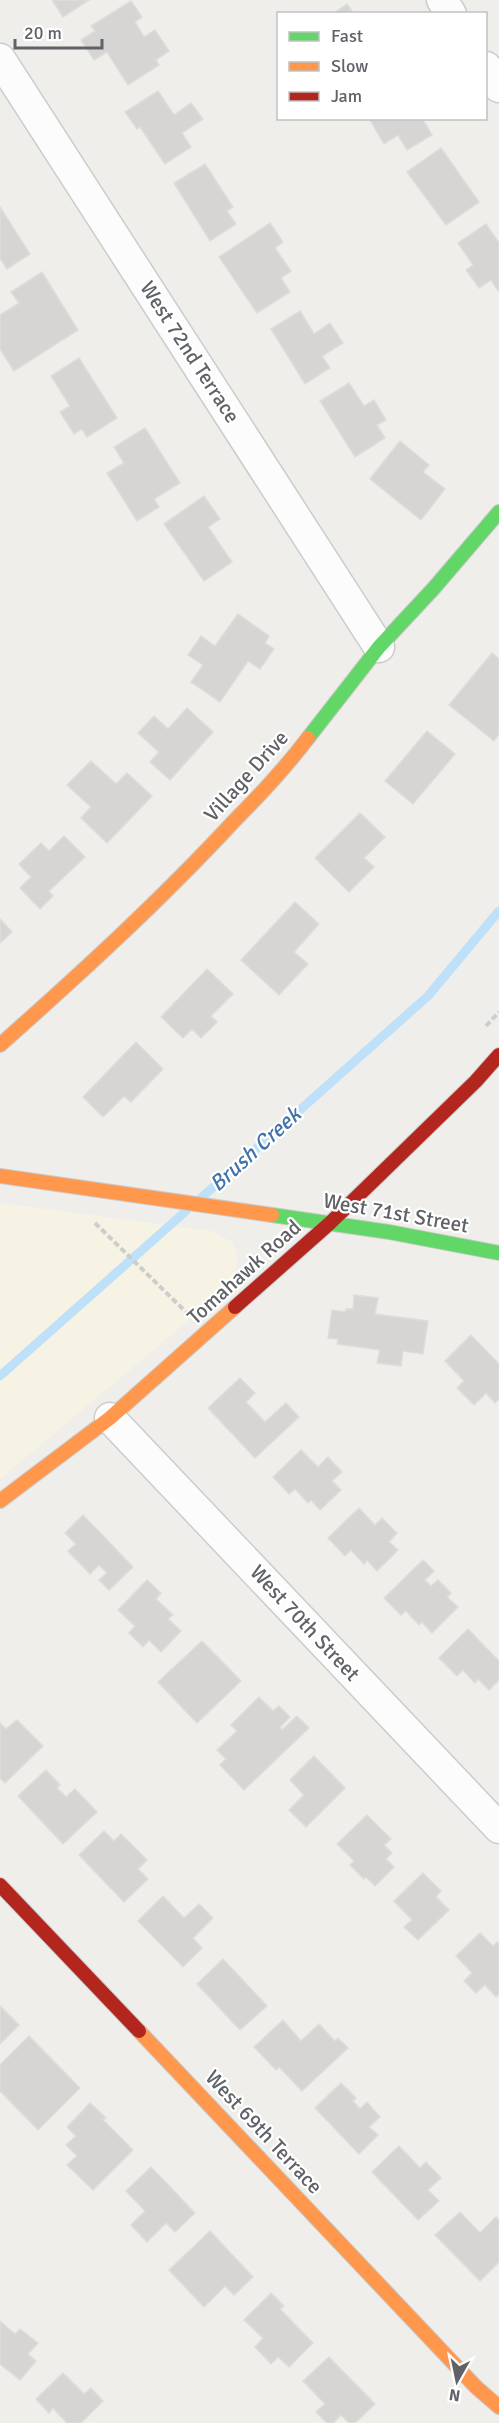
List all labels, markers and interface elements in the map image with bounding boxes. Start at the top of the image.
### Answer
scale bar [15,12,102,50]
legend [277,12,487,120]
text: 20 m [24,22,62,44]
text: Fast [331,25,363,47]
text: Slow [331,55,368,77]
text: Jam [331,85,362,107]
street label: West 72nd Terrace [134,276,246,428]
street label: Village Drive [198,725,294,827]
water label: Brush Creek [204,1100,308,1197]
street label: West 71st Street [321,1187,471,1239]
street label: Tomahawk Road [182,1214,306,1330]
street label: West 70th Street [245,1559,365,1687]
street label: West 69th Terrace [200,2065,328,2199]
north arrow [427,2351,487,2411]
text: N [448,2384,462,2406]

